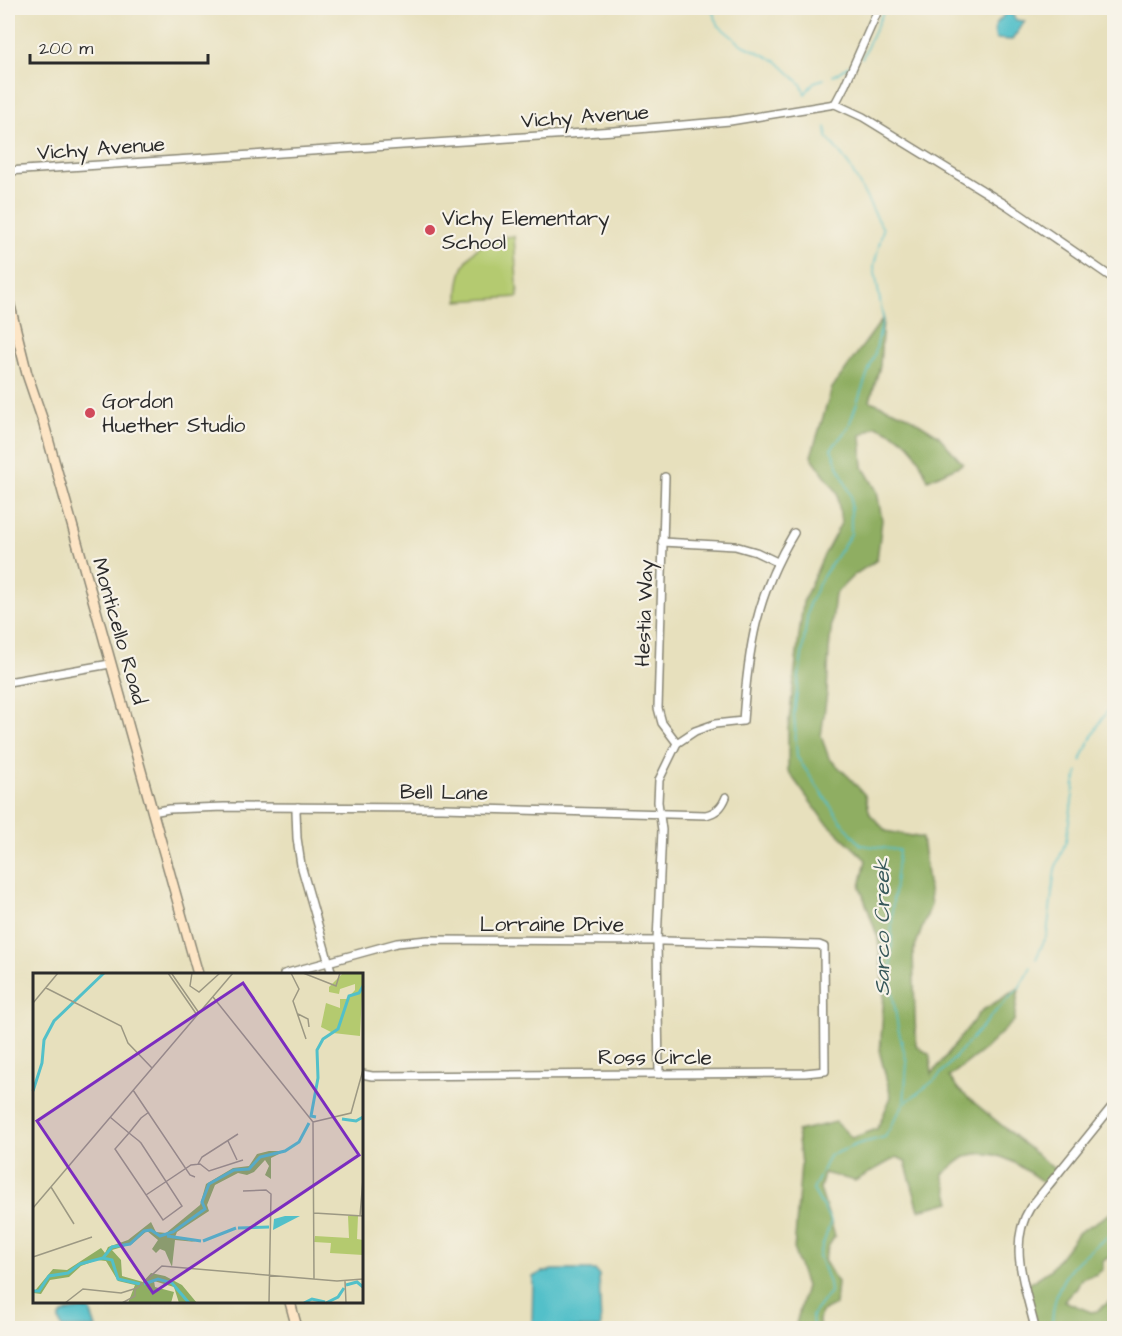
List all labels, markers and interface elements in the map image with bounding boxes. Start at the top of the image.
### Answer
scale bar [30,27,208,65]
text: 200 m [39,36,93,61]
street label: Vichy Avenue [520,98,650,137]
street label: Vichy Avenue [36,130,166,169]
place label: Vichy Elementary School [442,204,610,257]
marker: Vichy Elementary School [423,223,437,237]
place label: Gordon Huether Studio [102,387,246,440]
marker: Gordon Huether Studio [83,406,97,420]
street label: Monticello Road [85,555,154,708]
street label: Hestia Way [628,558,663,667]
street label: Bell Lane [400,777,488,808]
water label: Sarco Creek [867,858,898,996]
street label: Lorraine Drive [480,910,624,939]
inset map [33,973,363,1303]
street label: Ross Circle [598,1043,712,1072]

